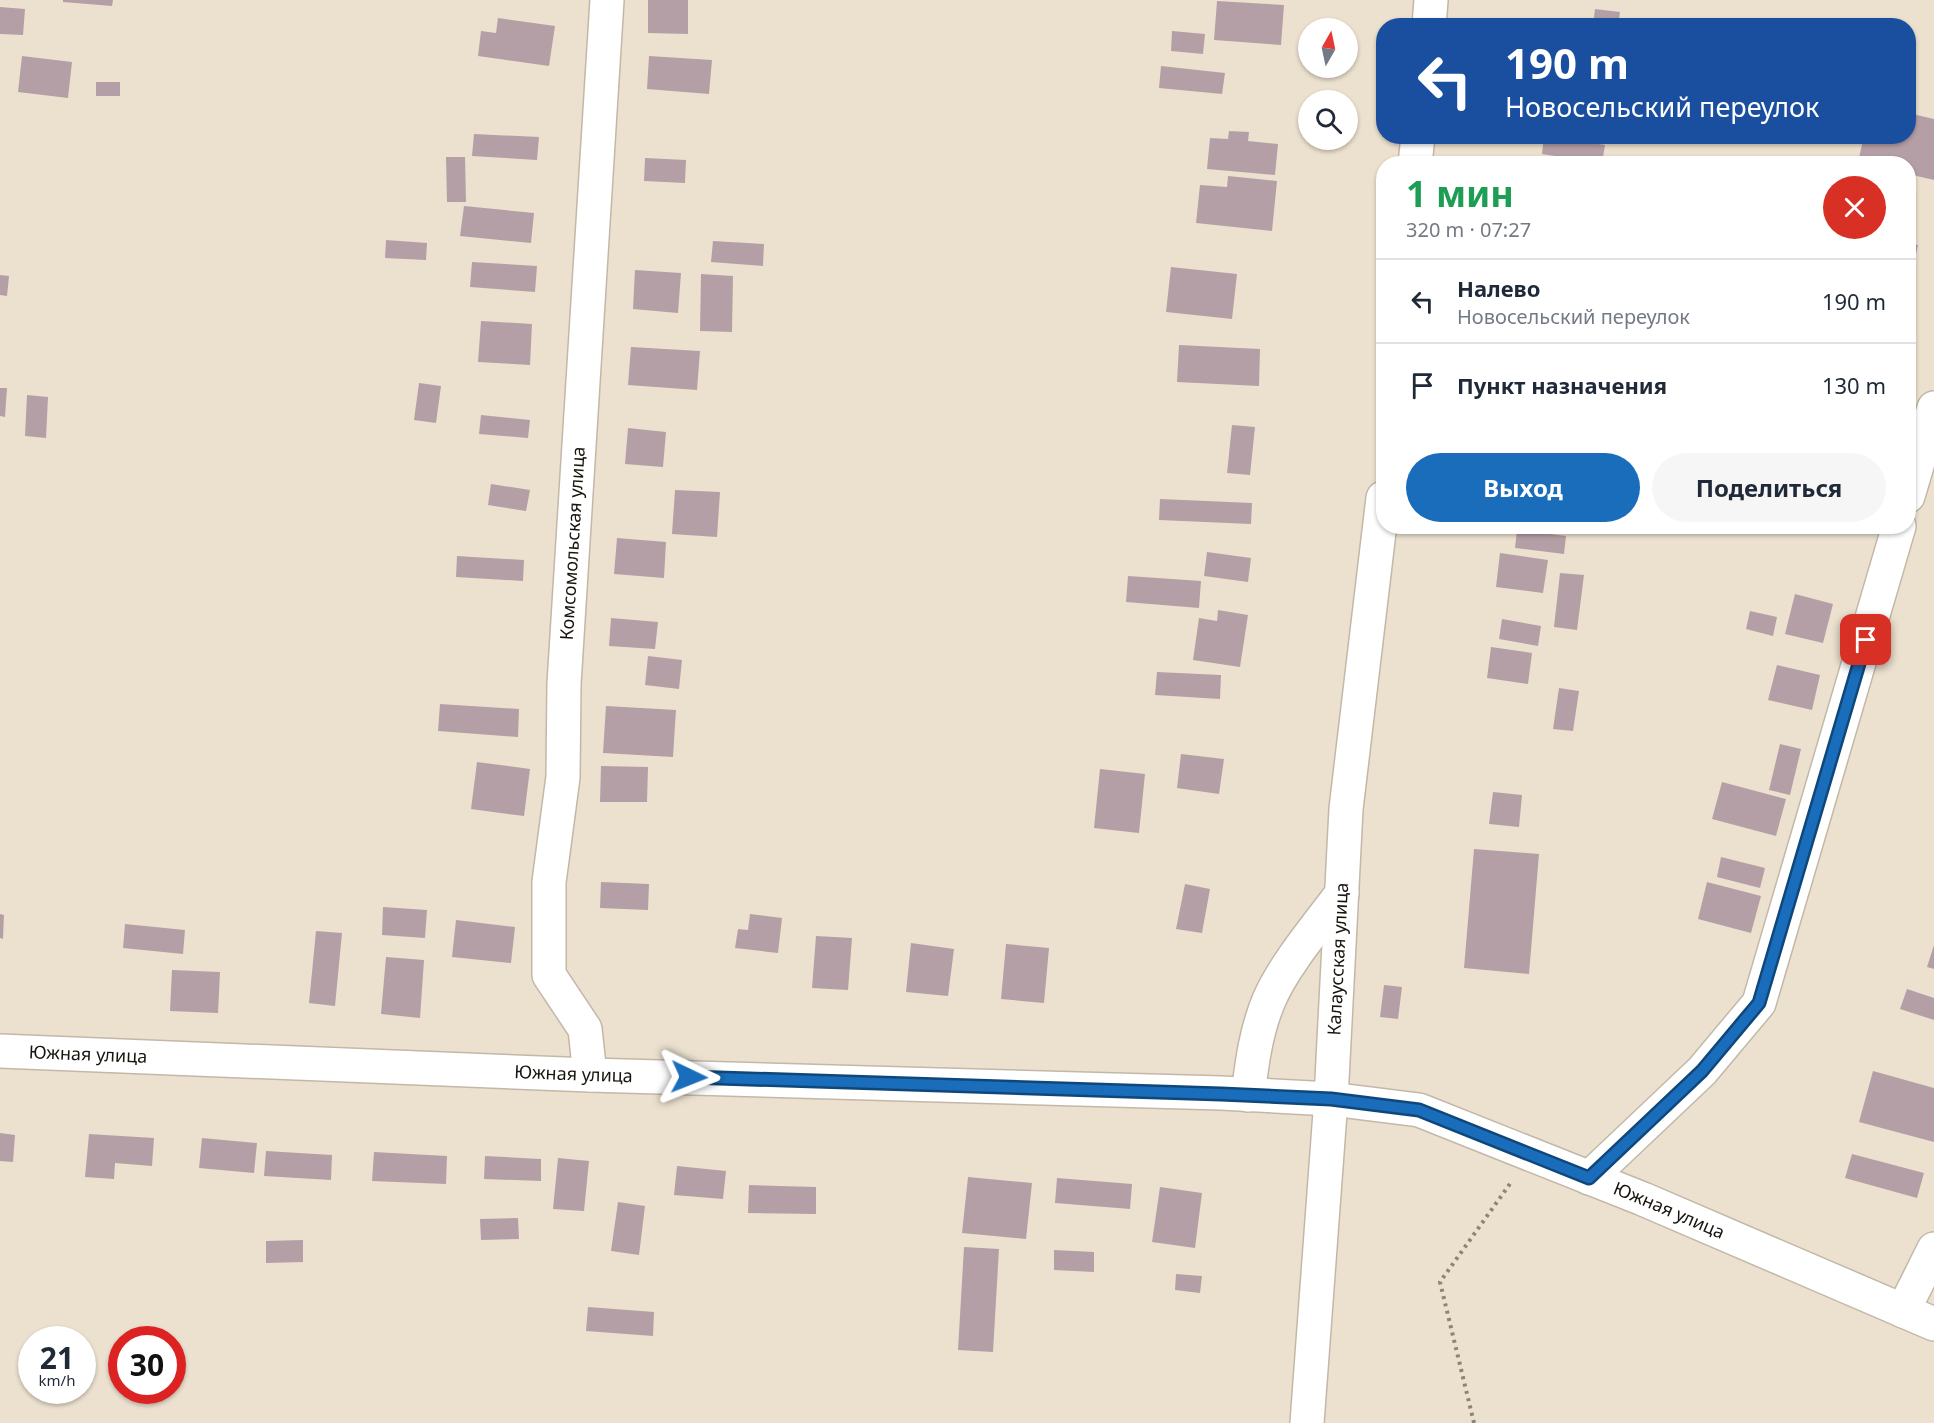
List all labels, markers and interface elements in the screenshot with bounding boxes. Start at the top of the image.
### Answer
north arrow [1298,18,1358,78]
map controls [1298,18,1358,150]
text: 190 m [1505,34,1629,91]
icon: left [1406,42,1484,120]
text: Новосельский переулок [1505,88,1819,125]
button: search [1298,90,1358,150]
text: 1 мин [1406,169,1514,218]
button: close [1823,176,1886,239]
text: 320 m · 07:27 [1406,216,1531,243]
text: Налево [1457,273,1540,303]
icon: left [1406,285,1439,318]
text: 190 m [1822,286,1886,316]
text: Новосельский переулок [1457,303,1690,330]
icon: arrive [1406,369,1439,402]
text: Пункт назначения [1457,370,1667,400]
text: 130 m [1822,370,1886,400]
street label: Комсомольская улица [554,446,590,641]
button: Выход [1406,453,1640,522]
button: Поделиться [1652,453,1886,522]
pin [1840,614,1891,665]
icon: arrive [1849,623,1882,656]
street label: Калаусская улица [1321,882,1353,1036]
street label: Южная улица [28,1039,148,1068]
position arrow [657,1045,721,1109]
street label: Южная улица [514,1059,633,1087]
street label: Южная улица [1610,1175,1729,1244]
speed limit sign: 30 [108,1326,186,1404]
text: 21 [40,1337,74,1378]
text: km/h [39,1370,75,1390]

